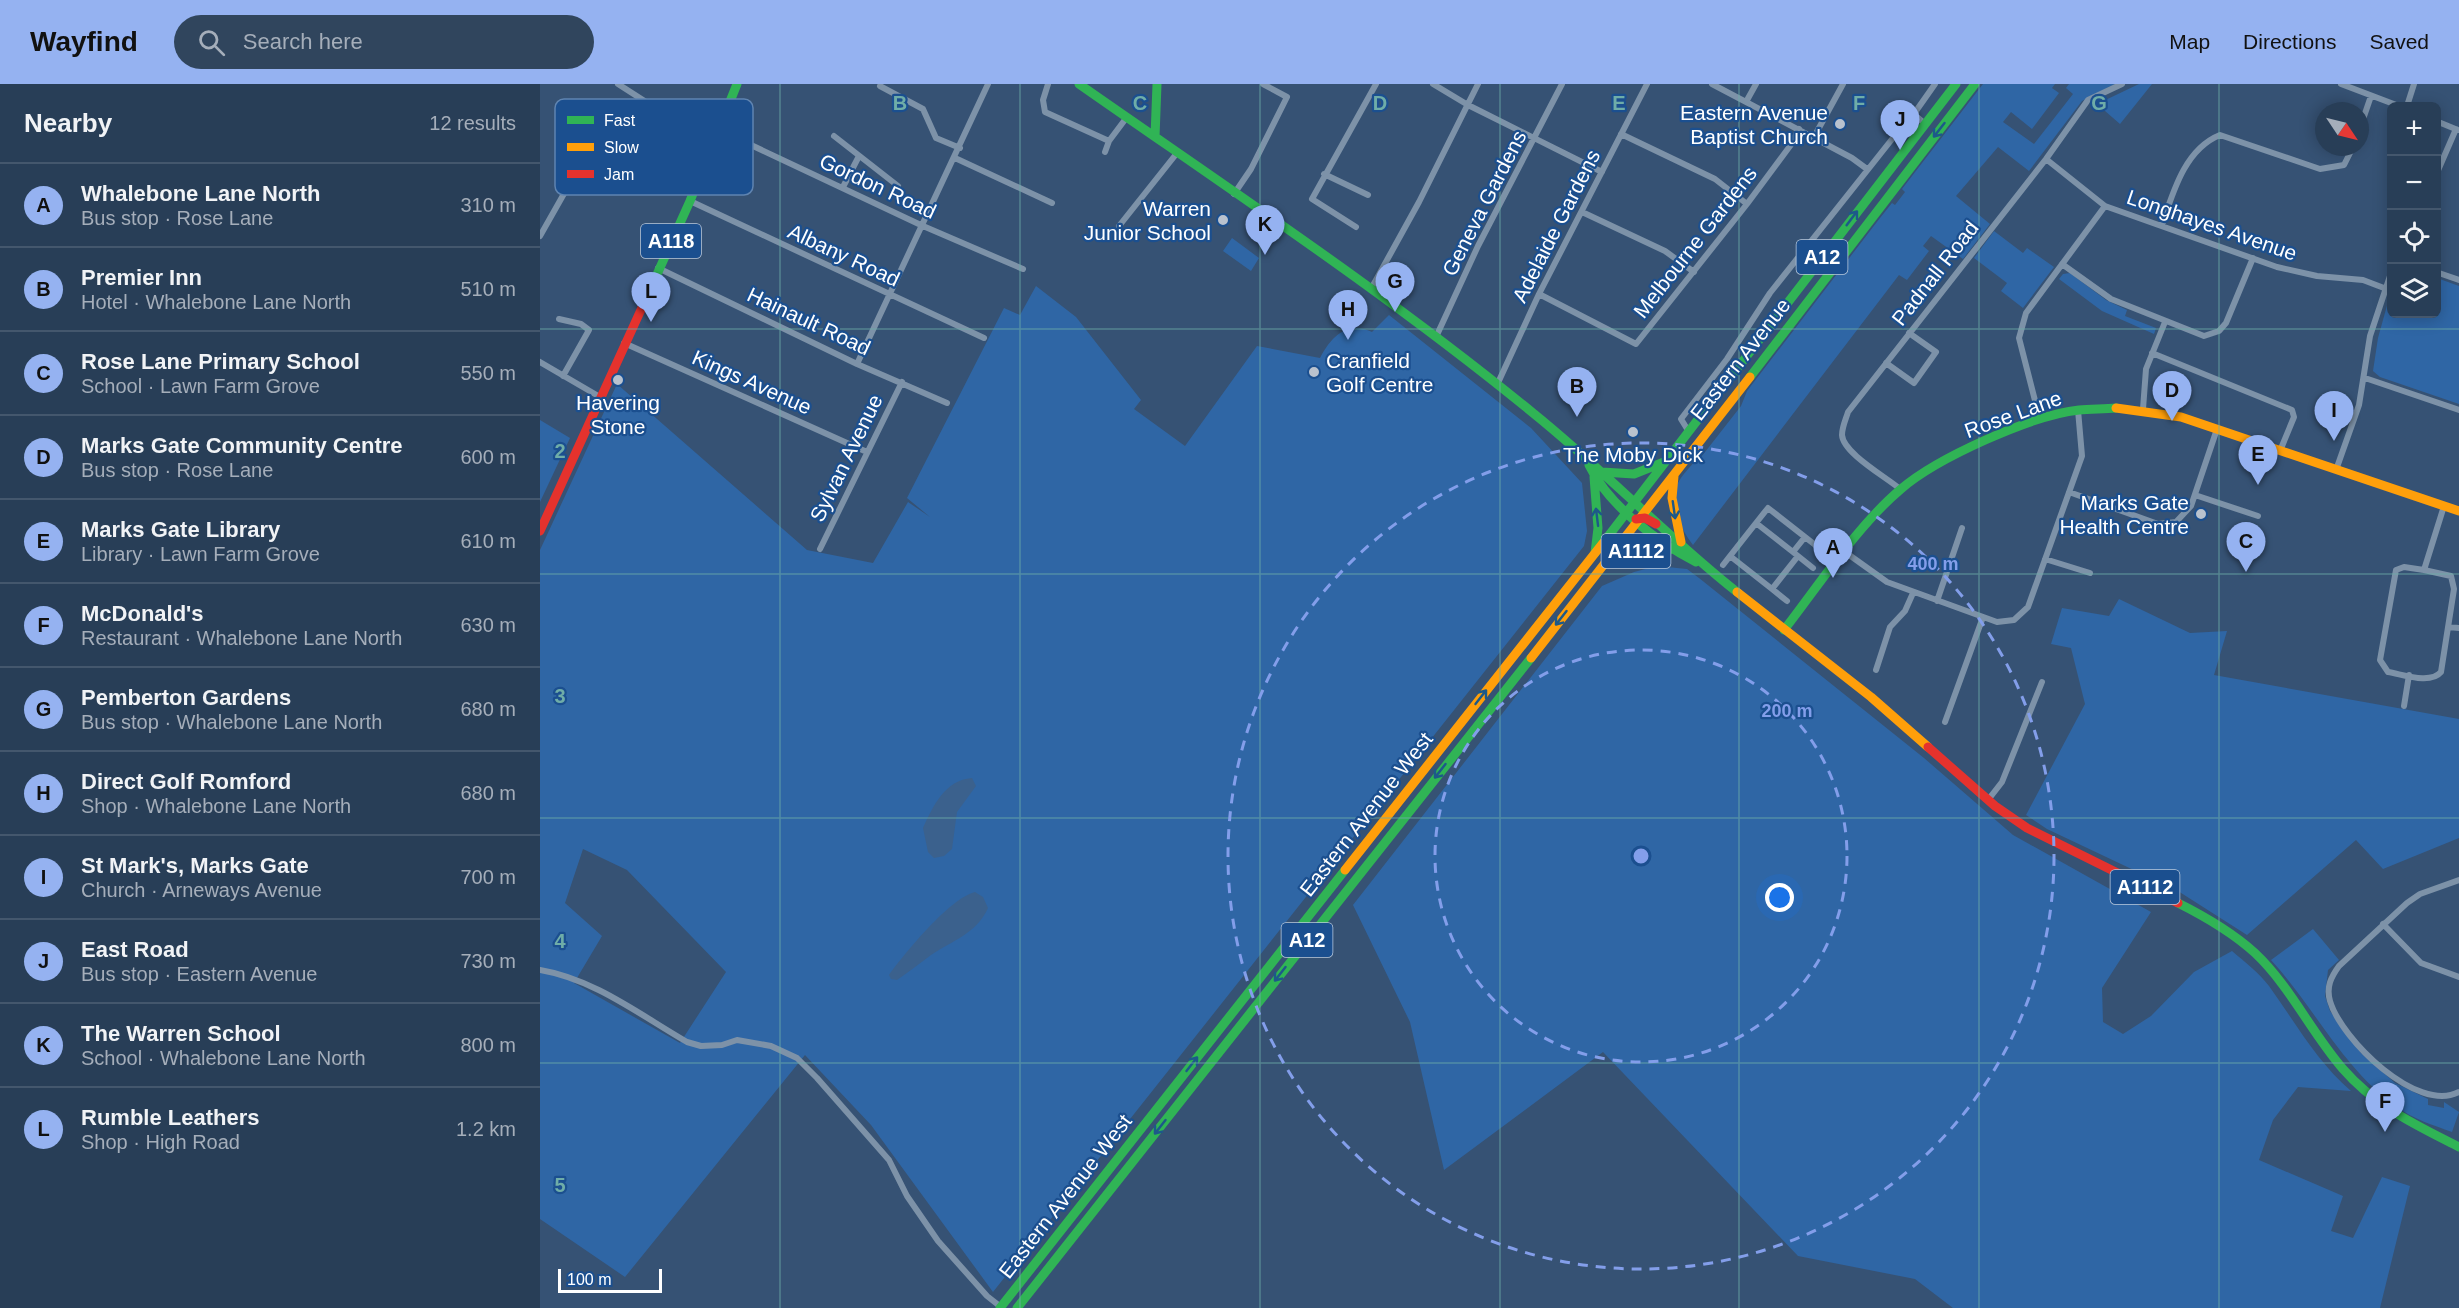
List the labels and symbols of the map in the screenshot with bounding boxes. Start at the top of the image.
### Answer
text: B [893,92,907,114]
text: C [1133,92,1147,114]
text: D [1373,92,1387,114]
text: E [1612,92,1626,114]
text: F [1853,92,1865,114]
text: G [2091,92,2107,114]
legend [555,99,753,195]
pin: J [1880,100,1920,150]
place label: Eastern Avenue Baptist Church [1680,101,1828,148]
north arrow [2315,102,2369,156]
text: Fast [604,112,636,129]
marker: Eastern Avenue Baptist Church [1833,117,1847,131]
one-way arrow [1933,122,1945,138]
street label: Geneva Gardens [1437,127,1531,279]
text: Slow [604,139,639,156]
street label: Adelaide Gardens [1508,146,1604,306]
street label: Gordon Road [816,149,940,223]
street label: Melbourne Gardens [1629,162,1761,322]
text: Jam [604,166,634,183]
street label: Longhayes Avenue [2124,185,2300,265]
place label: Warren Junior School [1084,197,1211,244]
pin: K [1246,206,1284,255]
one-way arrow [1845,210,1858,226]
marker: Warren Junior School [1216,213,1230,227]
street label: Padnall Road [1887,216,1983,330]
street label: Albany Road [785,219,903,291]
road number: A118 [641,224,701,258]
road number: A12 [1796,240,1848,274]
pin: G [1376,262,1414,312]
pin: L [632,272,670,322]
street label: Hainault Road [744,282,874,360]
pin: H [1328,290,1368,340]
street label: Eastern Avenue [1685,294,1795,424]
street label: Kings Avenue [689,345,815,419]
place label: Cranfield Golf Centre [1326,349,1433,396]
marker: Cranfield Golf Centre [1307,365,1321,379]
pin: B [1558,368,1596,417]
pin: D [2152,372,2192,421]
marker: Havering Stone [611,373,625,387]
street label: Rose Lane [1961,386,2065,442]
place label: Havering Stone [576,391,660,438]
street label: Sylvan Avenue [805,391,887,525]
pin: I [2314,392,2354,441]
marker: The Moby Dick [1626,425,1640,439]
pin: E [2238,436,2278,485]
text: 2 [554,440,566,462]
place label: The Moby Dick [1563,443,1704,466]
place label: Marks Gate Health Centre [2059,491,2189,538]
one-way arrow [1668,499,1679,519]
one-way arrow [1591,507,1602,527]
marker: Marks Gate Health Centre [2194,507,2208,521]
pin: C [2226,522,2266,572]
pin: A [1814,528,1852,578]
road number: A1112 [1602,534,1670,568]
text: 400 m [1907,554,1959,574]
one-way arrow [1554,610,1567,626]
text: 3 [554,685,566,707]
one-way arrow [1475,689,1488,705]
text: 200 m [1761,701,1813,721]
street label: Eastern Avenue West [1295,728,1437,900]
one-way arrow [1434,763,1447,779]
centre of rings [1631,846,1651,866]
road number: A1112 [2110,870,2180,904]
your location [1765,883,1794,912]
road number: A12 [1282,923,1332,957]
text: 4 [554,930,566,952]
one-way arrow [1274,965,1287,981]
one-way arrow [1185,1056,1198,1072]
pin: F [2366,1082,2404,1132]
street label: Eastern Avenue West [994,1110,1136,1282]
one-way arrow [1153,1119,1166,1135]
text: 5 [554,1174,566,1196]
scale bar [558,1266,662,1294]

